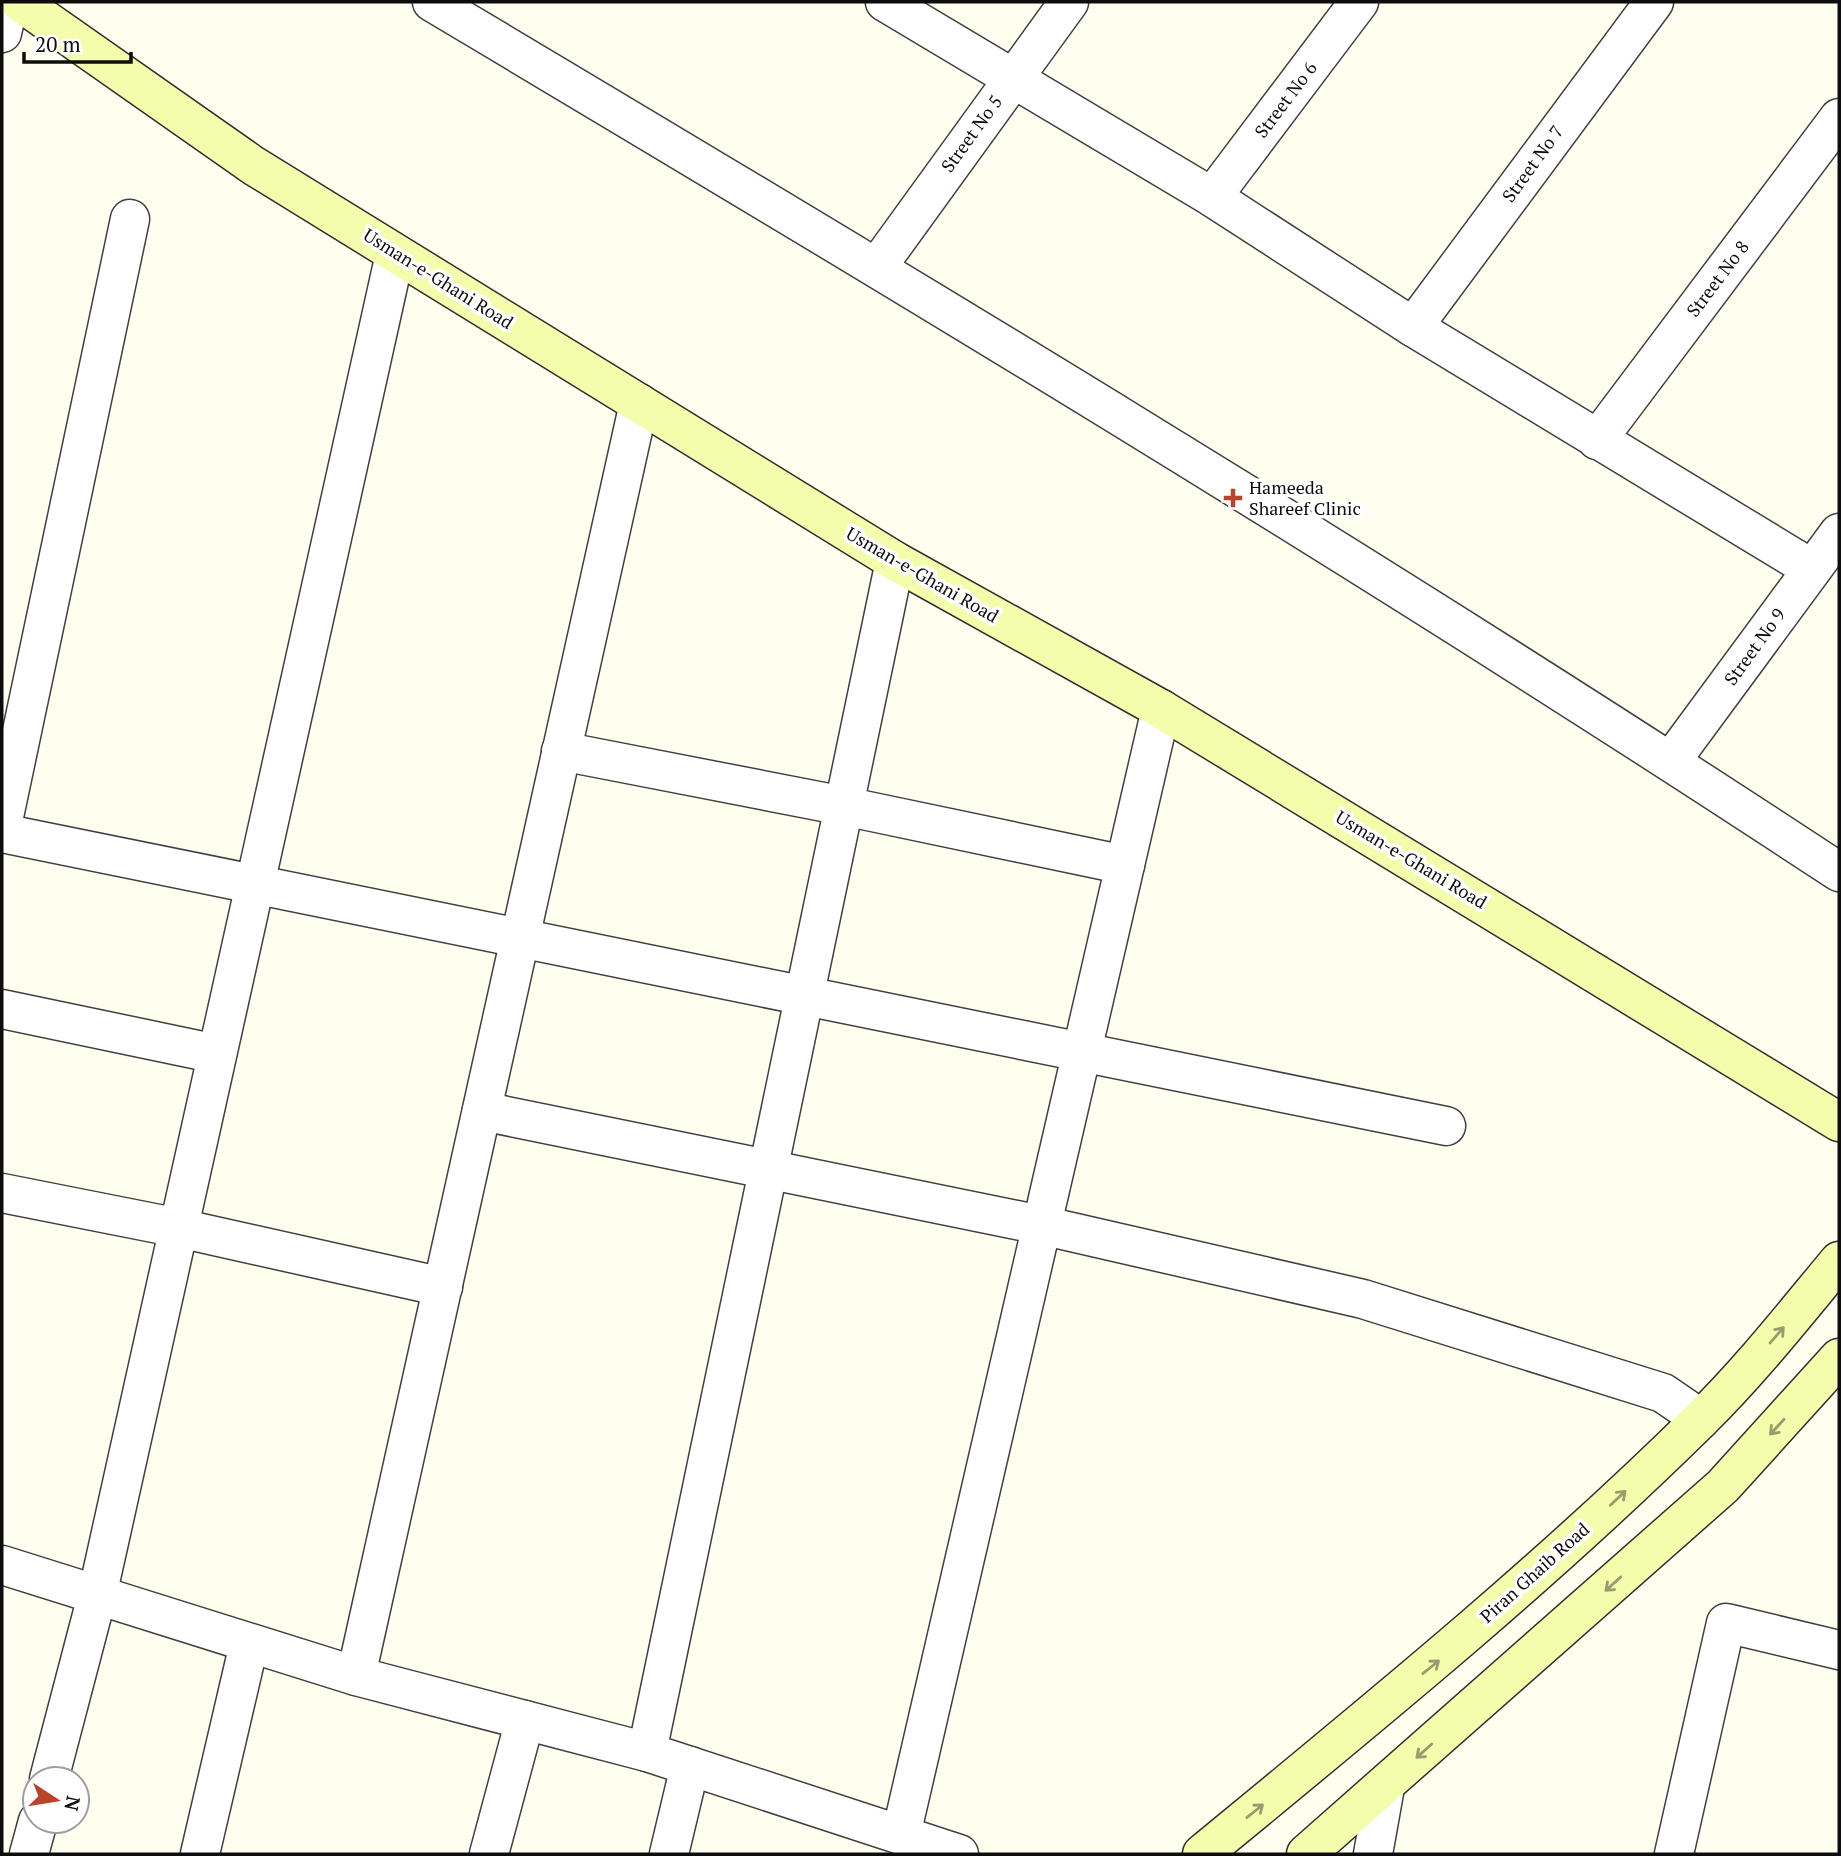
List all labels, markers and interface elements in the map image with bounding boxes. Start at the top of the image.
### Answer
scale bar [24,21,131,65]
text: 20 m [35,30,81,58]
street label: Street No 6 [1249,56,1322,142]
street label: Street No 5 [935,90,1007,177]
street label: Street No 7 [1496,120,1568,207]
street label: Usman-e-Ghani Road [359,222,518,334]
street label: Street No 8 [1681,235,1754,321]
place label: Hameeda Shareef Clinic [1249,475,1361,520]
marker: Hameeda Shareef Clinic [1223,488,1243,508]
street label: Usman-e-Ghani Road [842,521,1003,628]
street label: Street No 9 [1718,603,1790,690]
street label: Usman-e-Ghani Road [1332,804,1492,914]
one-way arrow [1769,1327,1785,1345]
one-way arrow [1769,1418,1785,1436]
one-way arrow [1609,1489,1626,1506]
street label: Piran Ghaib Road [1475,1517,1594,1628]
one-way arrow [1604,1576,1622,1592]
one-way arrow [1421,1659,1439,1674]
one-way arrow [1416,1743,1434,1759]
north arrow [21,1765,91,1835]
text: N [59,1794,87,1814]
one-way arrow [1245,1803,1263,1819]

